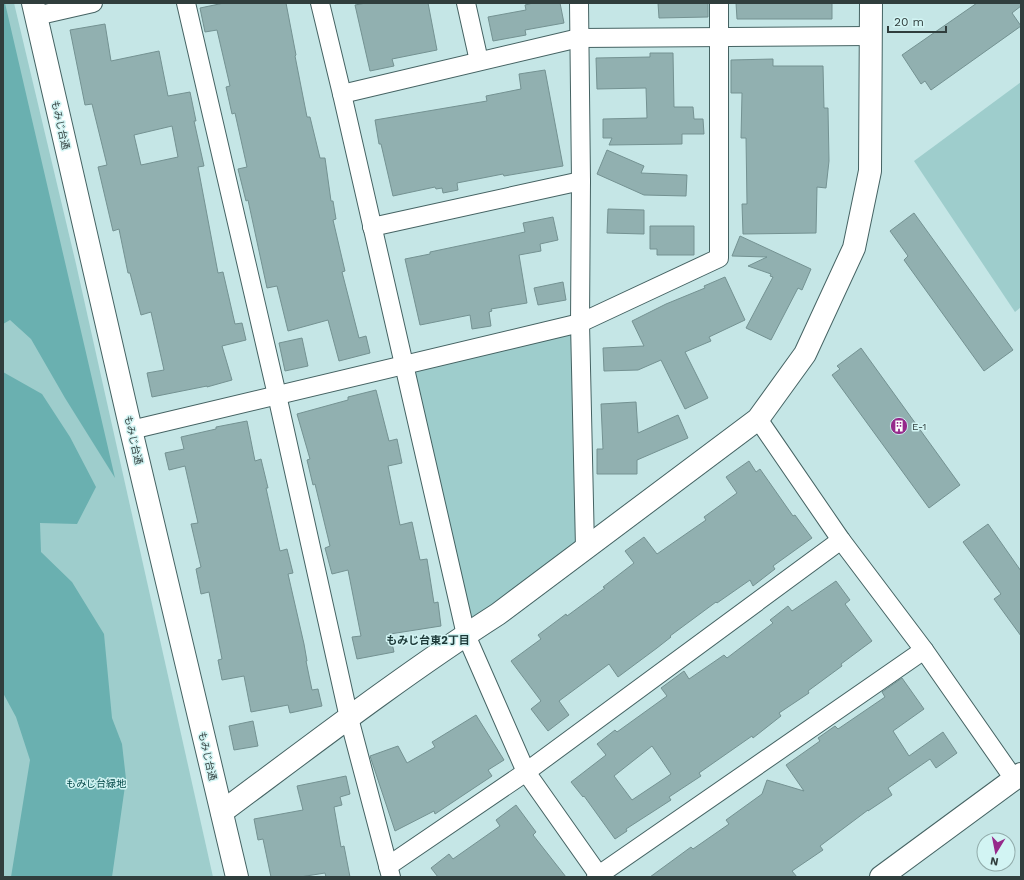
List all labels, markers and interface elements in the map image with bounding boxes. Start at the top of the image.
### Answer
scale bar [888,8,946,34]
text: 20 m [894,15,924,29]
street label: もみじ台通 [50,100,71,151]
street label: もみじ台通 [123,415,144,466]
building icon: E-1 [889,416,909,436]
place label: E-1 [912,421,927,432]
district label: もみじ台東2丁目 [386,634,470,647]
street label: もみじ台通 [197,731,218,782]
park label: もみじ台緑地 [66,778,127,789]
north arrow [976,832,1016,872]
text: N [989,854,999,868]

